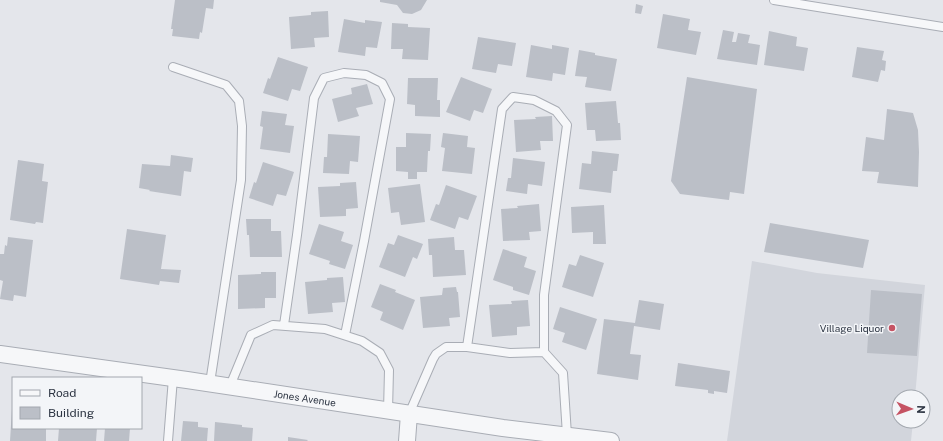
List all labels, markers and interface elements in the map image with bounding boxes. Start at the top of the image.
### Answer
place label: Village Liquor [820,322,884,334]
marker: Village Liquor [887,323,897,333]
legend [12,377,142,429]
text: Road [48,386,76,400]
street label: Jones Avenue [273,387,337,409]
north arrow [891,389,931,429]
text: N [915,405,927,414]
text: Building [48,406,94,420]

